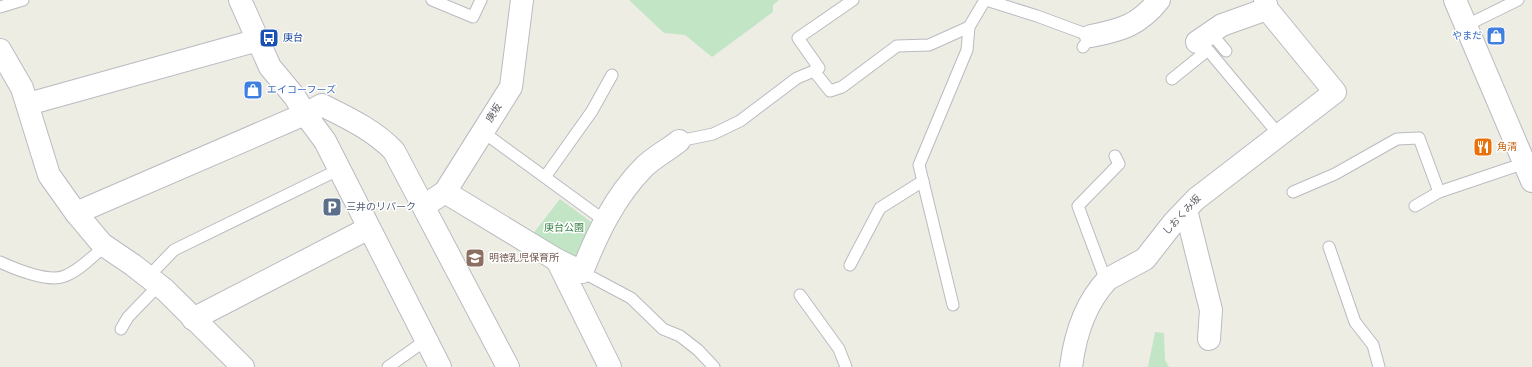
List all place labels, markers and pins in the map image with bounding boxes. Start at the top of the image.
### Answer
shop icon: やまだ [1485,25,1507,47]
bus stop icon: 庚台 [258,27,280,49]
place label: やまだ [1452,30,1482,42]
place label: 庚台 [283,32,303,44]
shop icon: エイコーフーズ [242,79,264,101]
place label: エイコーフーズ [267,84,336,96]
restaurant icon: 角清 [1472,136,1494,158]
place label: 角清 [1497,141,1517,153]
parking icon: 三井のリパーク [321,196,343,218]
place label: 三井のリパーク [346,201,416,213]
school or university icon: 明徳乳児保育所 [464,247,486,269]
place label: 明徳乳児保育所 [489,252,559,264]

